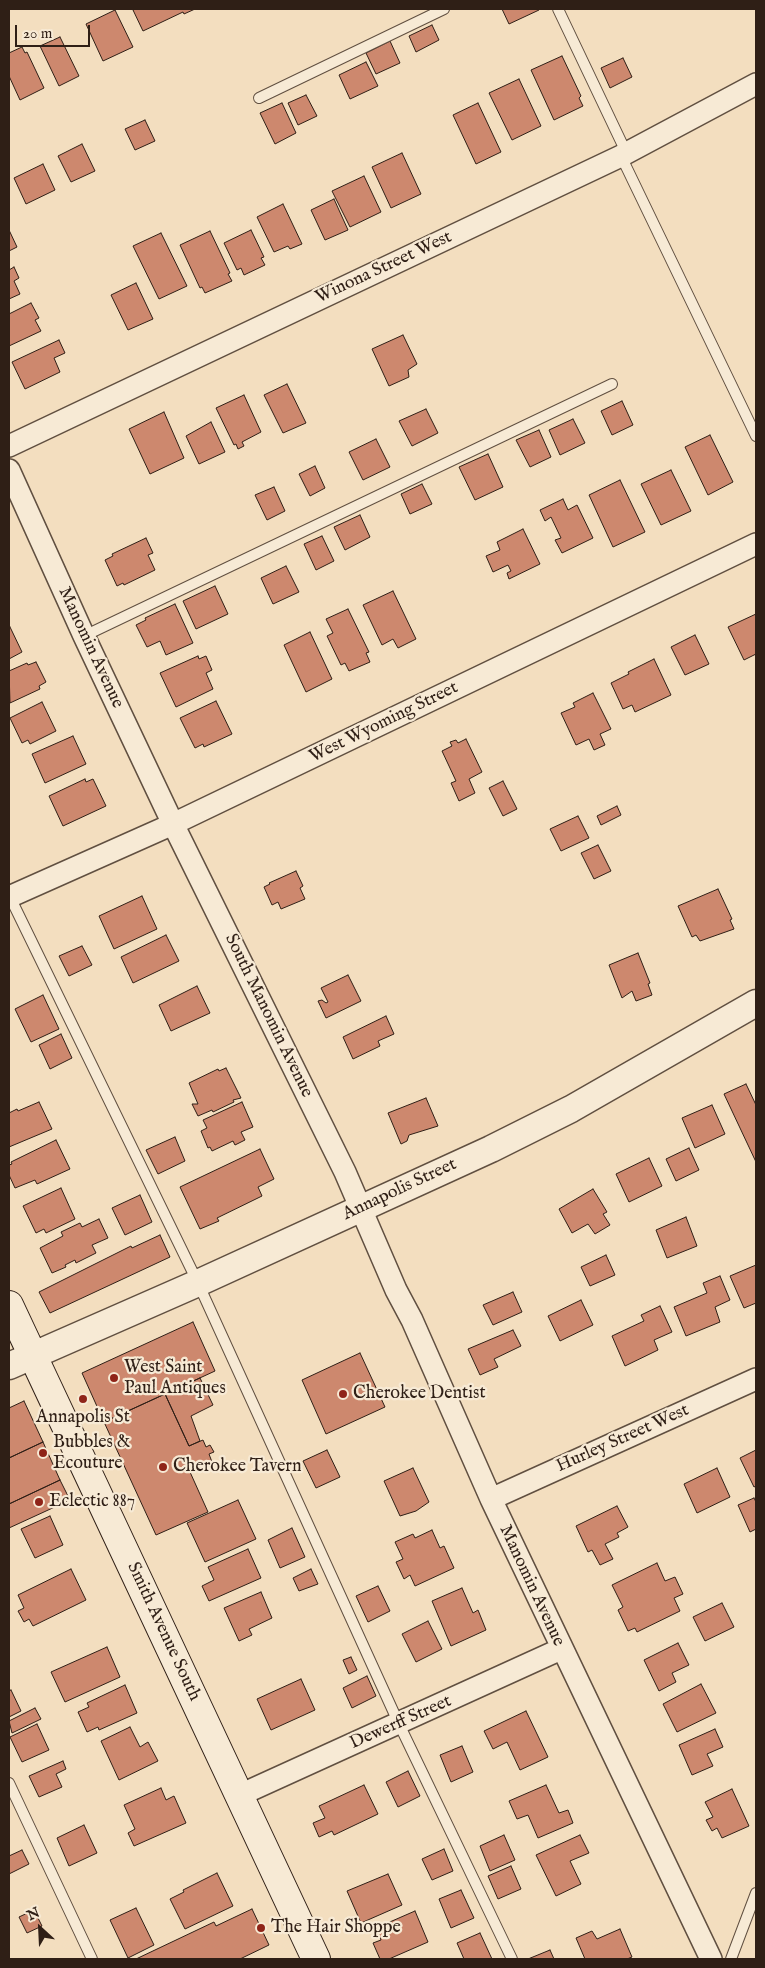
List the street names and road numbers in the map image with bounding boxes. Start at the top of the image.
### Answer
street label: Winona Street West [312,227,456,309]
street label: Manomin Avenue [52,584,128,712]
street label: West Wyoming Street [306,678,462,768]
street label: South Manomin Avenue [219,931,317,1101]
street label: Annapolis Street [340,1154,460,1226]
street label: Hurley Street West [553,1400,693,1478]
street label: Manomin Avenue [493,1522,569,1650]
street label: Smith Avenue South [121,1559,205,1705]
street label: Dewerff Street [347,1691,455,1755]

